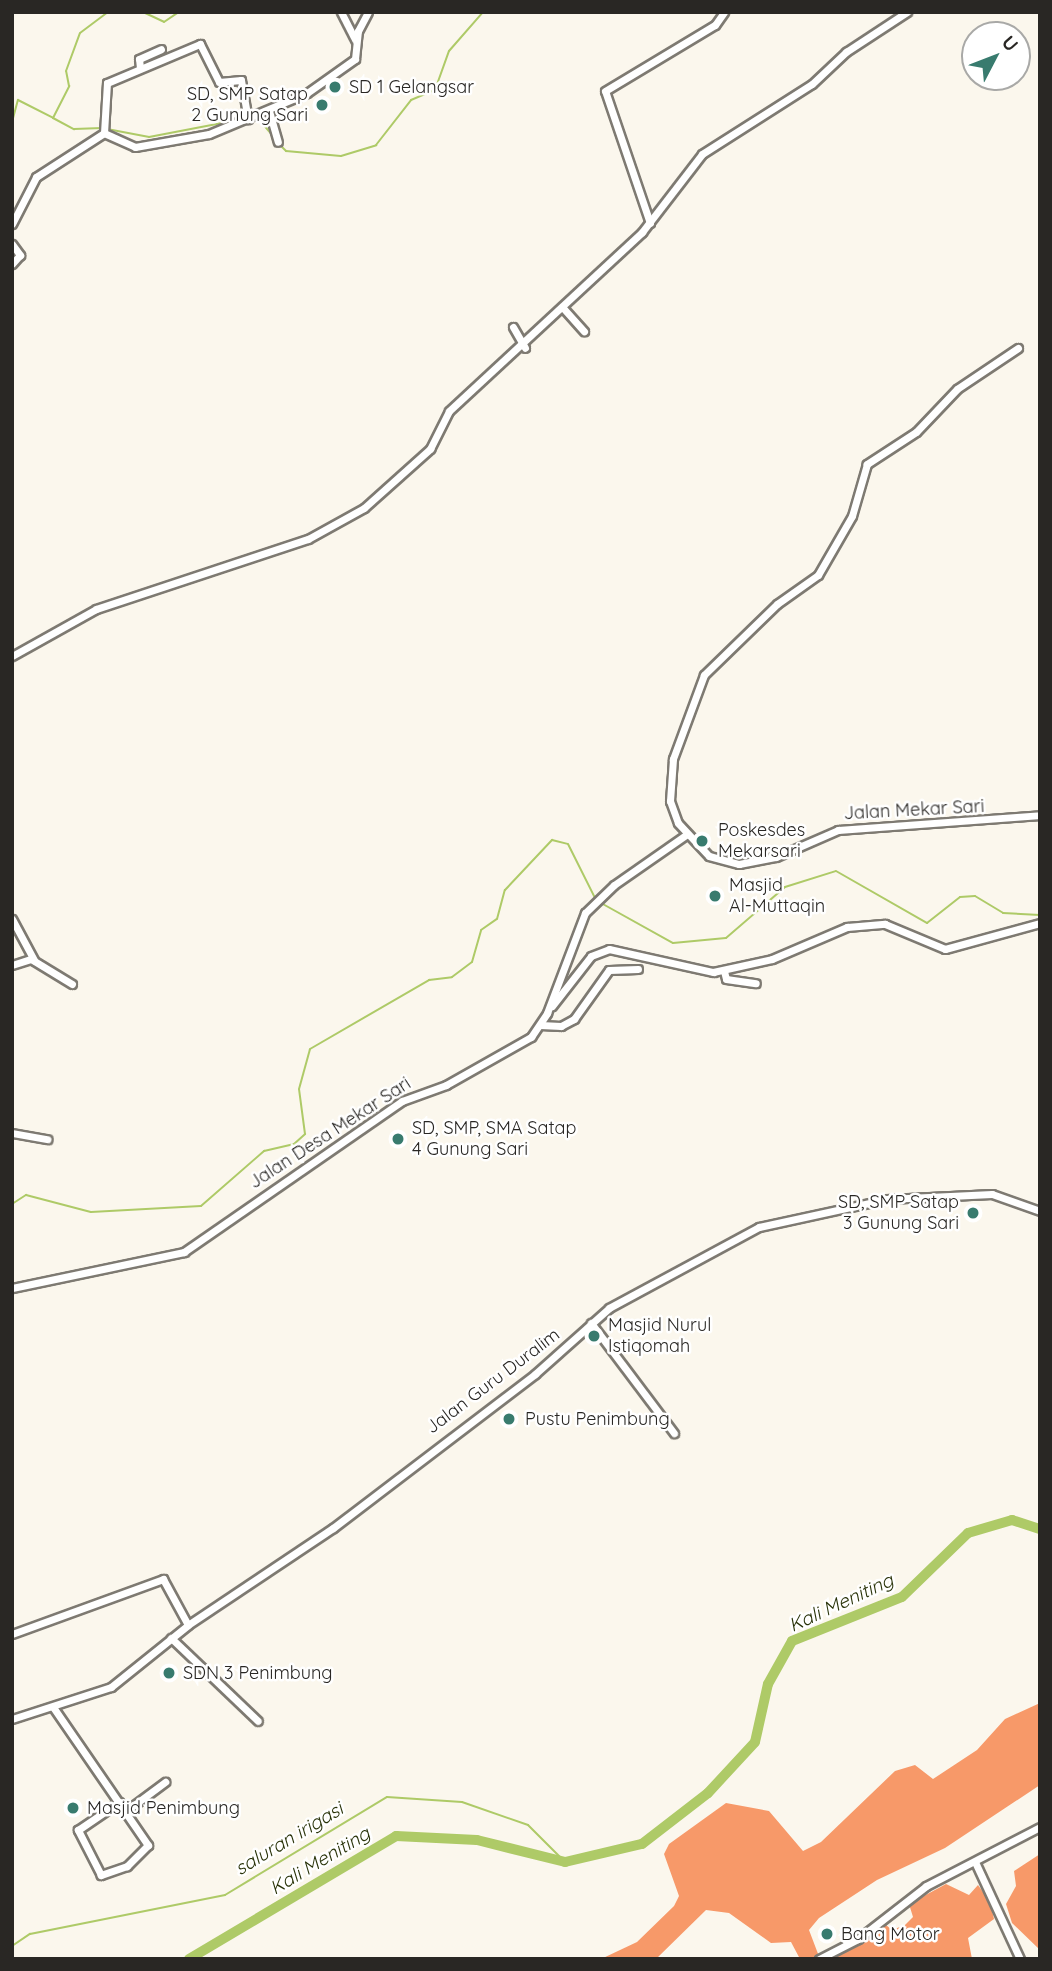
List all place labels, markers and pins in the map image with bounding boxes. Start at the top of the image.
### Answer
place label: SD 1 Gelangsar [349,76,474,98]
marker: SD 1 Gelangsar [327,79,343,95]
place label: SD, SMP Satap 2 Gunung Sari [187,84,308,126]
marker: SD, SMP Satap 2 Gunung Sari [314,97,330,113]
place label: Poskesdes Mekarsari [718,820,805,862]
marker: Poskesdes Mekarsari [692,831,712,851]
place label: Masjid Al-Muttaqin [729,875,825,917]
marker: Masjid Al-Muttaqin [707,888,723,904]
place label: SD, SMP, SMA Satap 4 Gunung Sari [412,1118,576,1160]
marker: SD, SMP, SMA Satap 4 Gunung Sari [390,1131,406,1147]
place label: SD, SMP Satap 3 Gunung Sari [838,1192,959,1234]
marker: SD, SMP Satap 3 Gunung Sari [965,1205,981,1221]
place label: Masjid Nurul Istiqomah [608,1315,711,1358]
marker: Masjid Nurul Istiqomah [586,1328,602,1344]
place label: Pustu Penimbung [525,1408,670,1430]
marker: Pustu Penimbung [499,1409,519,1429]
place label: SDN 3 Penimbung [183,1662,333,1684]
marker: SDN 3 Penimbung [161,1665,177,1681]
place label: Masjid Penimbung [87,1797,240,1819]
marker: Masjid Penimbung [65,1800,81,1816]
place label: Bang Motor [841,1923,940,1945]
marker: Bang Motor [819,1926,835,1942]

